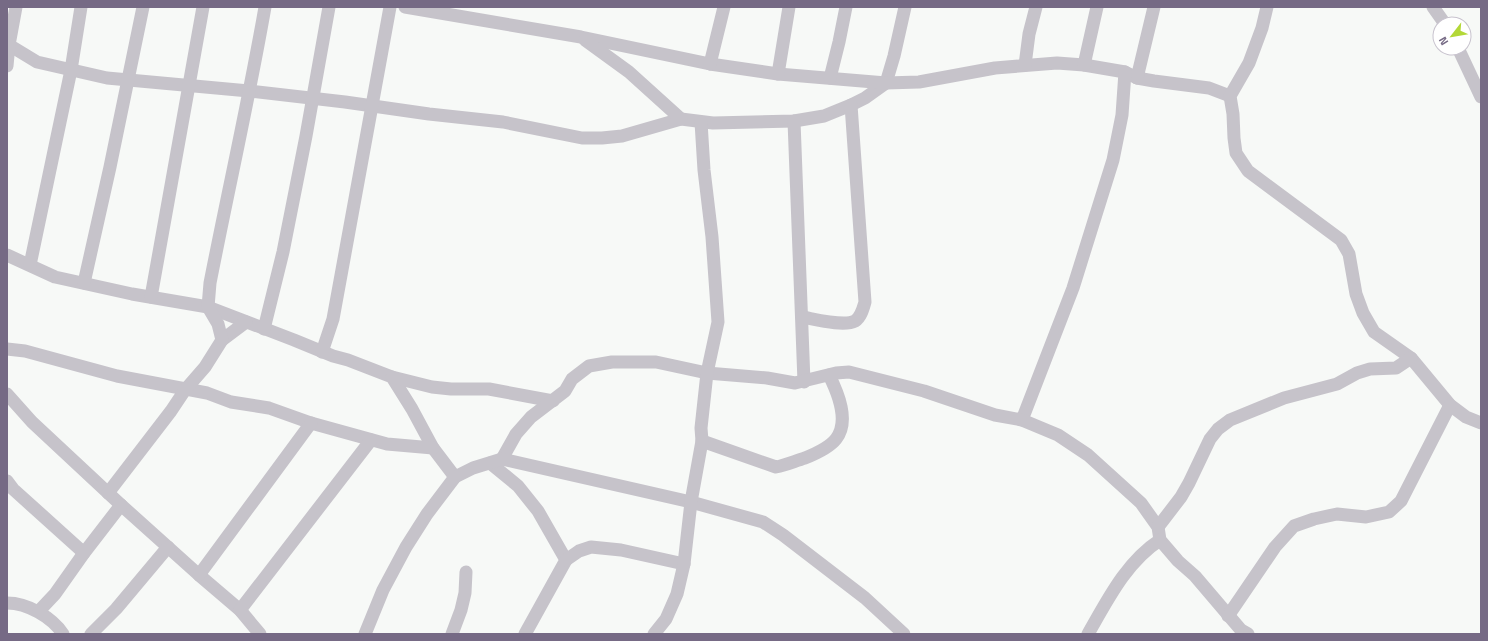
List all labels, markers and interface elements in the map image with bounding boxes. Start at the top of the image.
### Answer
north arrow [1432,16,1472,56]
text: N [1435,34,1452,49]

